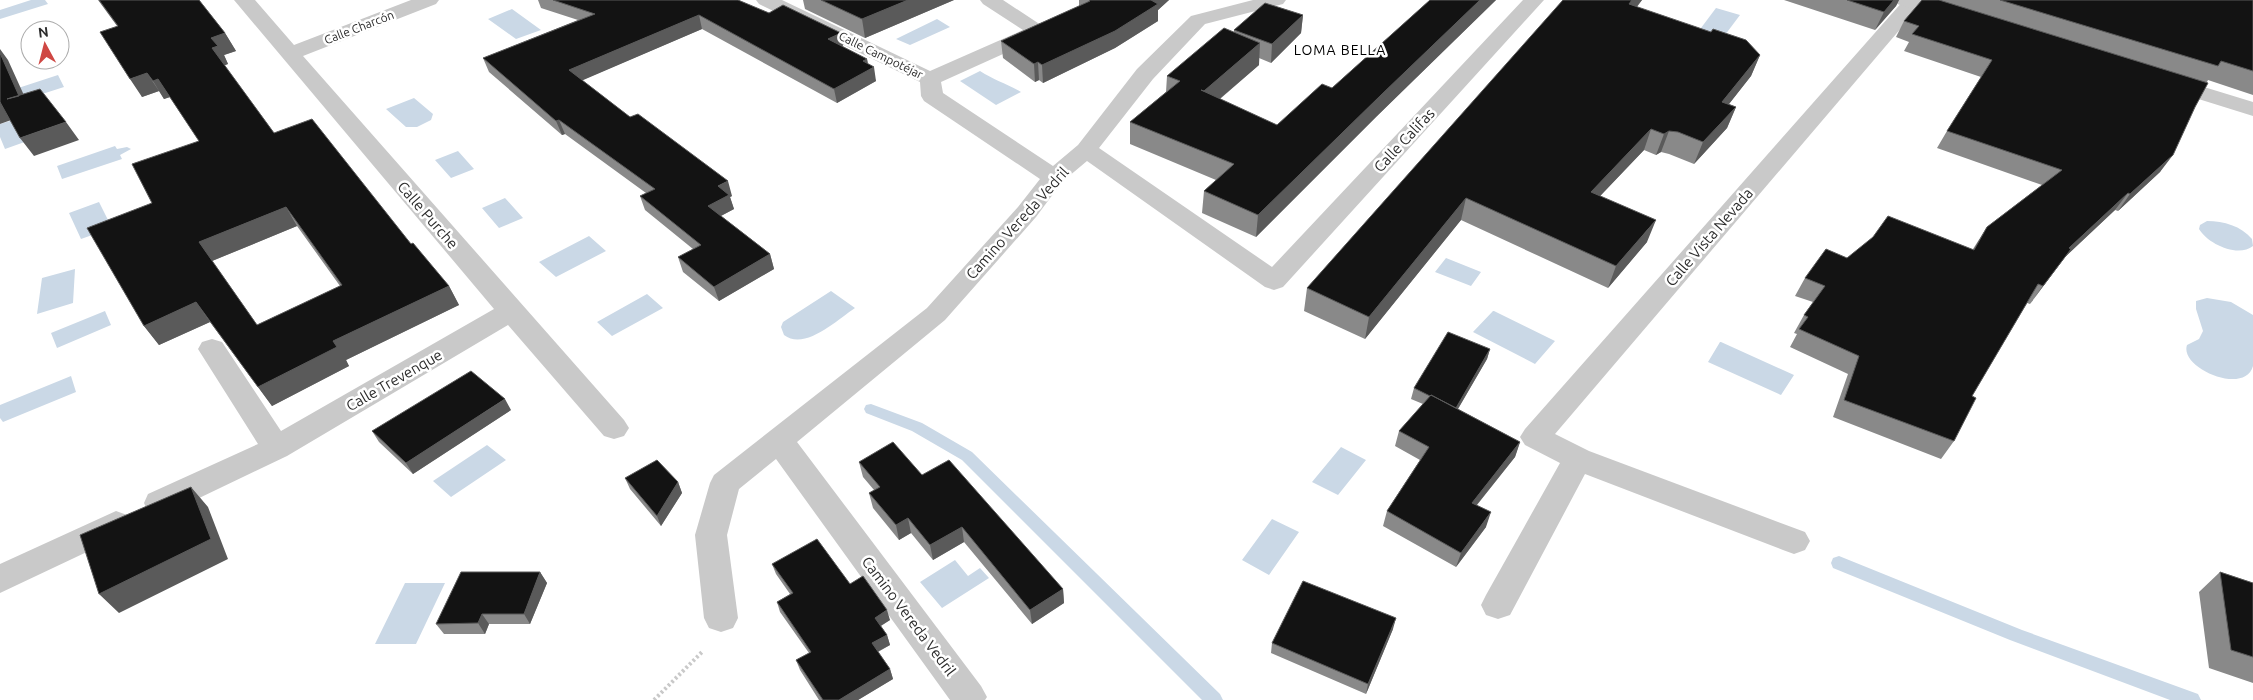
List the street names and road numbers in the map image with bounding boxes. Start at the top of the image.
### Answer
street label: Calle Charcón [322,8,396,46]
street label: Calle Campotéjar [837,29,926,81]
street label: Calle Califas [1370,105,1438,175]
street label: Camino Vereda Vedril [962,163,1072,282]
street label: Calle Purche [394,178,462,252]
street label: Calle Vista Nevada [1662,185,1756,289]
street label: Calle Trevenque [343,346,445,414]
street label: Camino Vereda Vedril [859,553,959,679]

